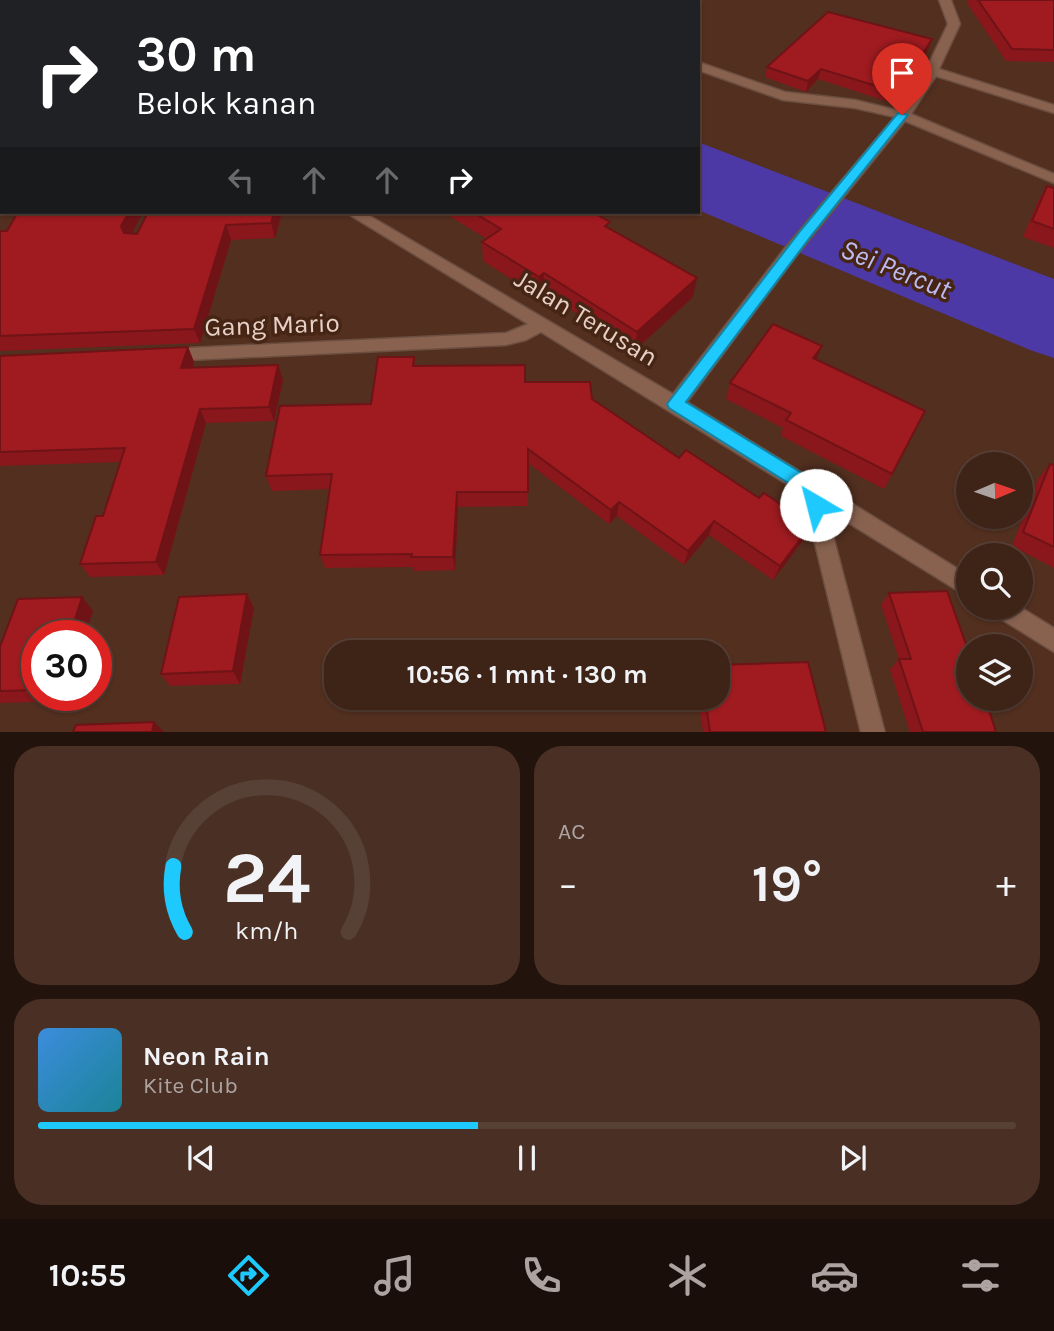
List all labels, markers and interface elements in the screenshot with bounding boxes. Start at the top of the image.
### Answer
text: 30 m [136,26,256,83]
icon: right [21,28,112,119]
pin [872,43,932,115]
icon: arrive [883,54,921,92]
text: Belok kanan [136,85,316,122]
icon: left [222,161,260,199]
icon: ahead [295,161,333,199]
icon: ahead [368,161,406,199]
icon: right [441,161,479,199]
water label: Sei Percut [836,232,956,306]
street label: Jalan Terusan [509,263,663,373]
street label: Gang Mario [204,307,340,343]
north arrow [956,452,1032,528]
map controls [956,452,1033,711]
position arrow [779,468,853,542]
button: search [956,543,1033,620]
speed limit sign: 30 [21,620,112,711]
button: layers [956,634,1033,711]
text: 10:56 · 1 mnt · 130 m [406,659,648,690]
text: AC [558,818,585,845]
text: 24 [223,835,311,920]
text: 19° [752,853,822,914]
text: − [558,862,578,907]
text: + [996,862,1016,907]
text: km/h [235,915,299,944]
text: Neon Rain [143,1041,270,1072]
text: Kite Club [143,1072,238,1099]
icon: previous [182,1139,220,1177]
icon: pause [508,1139,546,1177]
icon: next [834,1139,872,1177]
icon: directions [224,1251,273,1300]
icon: music [370,1251,419,1300]
icon: phone [517,1251,566,1300]
icon: climate [663,1251,712,1300]
icon: car [810,1251,859,1300]
icon: filters [956,1251,1005,1300]
text: 10:55 [49,1257,126,1294]

